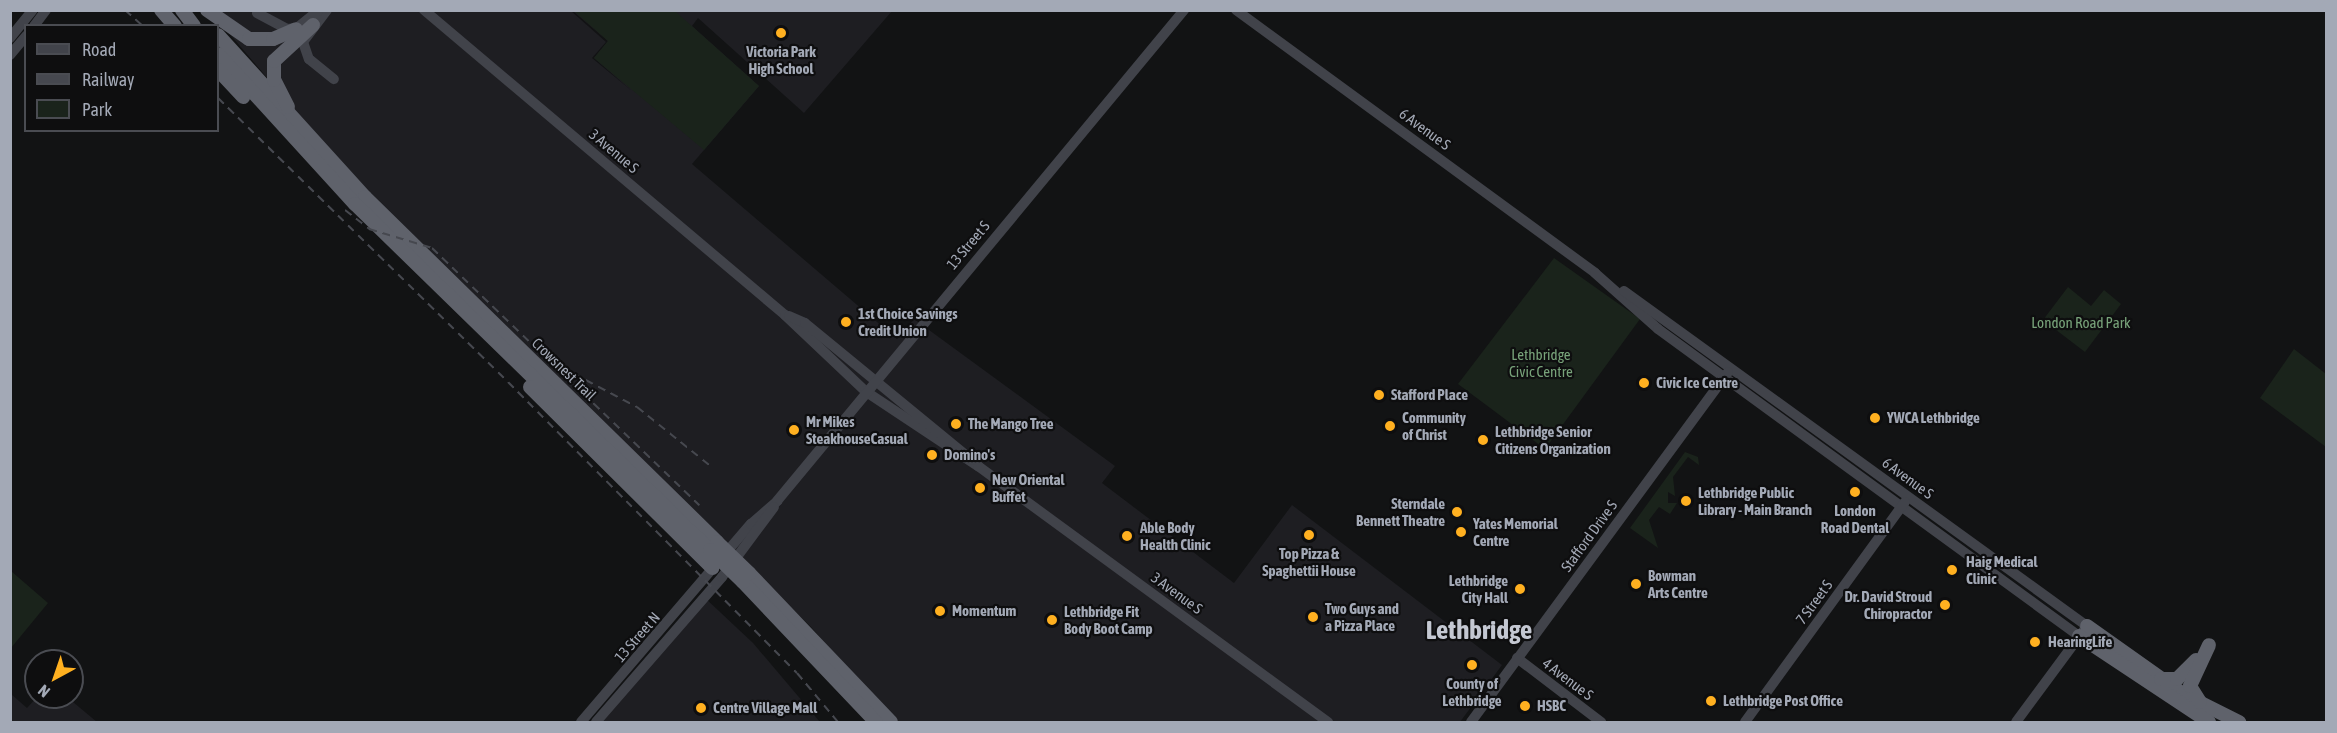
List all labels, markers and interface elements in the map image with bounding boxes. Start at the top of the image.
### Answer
legend [24,24,219,132]
marker: Victoria Park High School [774,26,788,40]
text: Road [82,39,116,60]
place label: Victoria Park High School [746,42,816,77]
text: Railway [82,69,134,90]
text: Park [82,99,112,120]
street label: 6 Avenue S [1396,104,1454,154]
street label: 3 Avenue S [586,125,642,177]
street label: 13 Street S [943,217,993,273]
place label: 1st Choice Savings Credit Union [858,304,958,339]
park label: London Road Park [2031,314,2131,332]
marker: 1st Choice Savings Credit Union [839,315,853,329]
street label: Crowsnest Trail [528,334,600,404]
park label: Lethbridge Civic Centre [1509,345,1573,380]
place label: Civic Ice Centre [1656,374,1738,392]
marker: Civic Ice Centre [1637,376,1651,390]
place label: Stafford Place [1391,386,1468,404]
marker: Stafford Place [1372,388,1386,402]
place label: Community of Christ [1402,408,1466,443]
place label: YWCA Lethbridge [1887,409,1980,427]
marker: YWCA Lethbridge [1868,411,1882,425]
place label: Mr Mikes SteakhouseCasual [806,412,908,447]
place label: The Mango Tree [968,415,1054,433]
marker: The Mango Tree [949,417,963,431]
marker: Community of Christ [1383,419,1397,433]
place label: Lethbridge Senior Citizens Organization [1495,422,1611,457]
marker: Mr Mikes SteakhouseCasual [787,423,801,437]
marker: Lethbridge Senior Citizens Organization [1476,433,1490,447]
place label: Domino's [944,446,995,464]
marker: Domino's [925,448,939,462]
street label: 6 Avenue S [1879,453,1937,503]
place label: New Oriental Buffet [992,470,1065,505]
marker: New Oriental Buffet [973,481,987,495]
place label: Lethbridge Public Library - Main Branch [1698,483,1812,518]
marker: London Road Dental [1848,485,1862,499]
place label: Sterndale Bennett Theatre [1356,494,1445,529]
marker: Lethbridge Public Library - Main Branch [1679,494,1693,508]
street label: Stafford Drive S [1557,497,1621,575]
place label: London Road Dental [1821,501,1889,536]
marker: Sterndale Bennett Theatre [1450,505,1464,519]
place label: Yates Memorial Centre [1473,514,1558,549]
place label: Able Body Health Clinic [1140,518,1211,553]
marker: Yates Memorial Centre [1454,525,1468,539]
marker: Able Body Health Clinic [1118,527,1136,545]
marker: Top Pizza & Spaghettii House [1302,528,1316,542]
place label: Top Pizza & Spaghettii House [1262,544,1356,579]
place label: Haig Medical Clinic [1966,552,2037,587]
marker: Haig Medical Clinic [1943,561,1961,579]
place label: Bowman Arts Centre [1648,566,1708,601]
street label: 3 Avenue S [1148,568,1206,618]
place label: Lethbridge City Hall [1449,571,1508,606]
street label: 7 Street S [1792,576,1836,628]
marker: Bowman Arts Centre [1629,577,1643,591]
marker: Lethbridge City Hall [1513,582,1527,596]
place label: Dr. David Stroud Chiropractor [1844,587,1932,622]
marker: Dr. David Stroud Chiropractor [1936,596,1954,614]
place label: Two Guys and a Pizza Place [1325,599,1399,634]
place label: Momentum [952,602,1016,620]
place label: Lethbridge Fit Body Boot Camp [1064,602,1153,637]
marker: Momentum [933,604,947,618]
street label: 13 Street N [611,608,663,666]
marker: Two Guys and a Pizza Place [1306,610,1320,624]
marker: Lethbridge Fit Body Boot Camp [1045,613,1059,627]
district label: Lethbridge [1426,614,1532,646]
marker: HearingLife [2026,633,2044,651]
place label: HearingLife [2048,633,2112,651]
north arrow [24,649,84,709]
street label: 4 Avenue S [1539,654,1597,704]
marker: County of Lethbridge [1465,658,1479,672]
place label: County of Lethbridge [1442,674,1502,709]
text: N [34,681,53,701]
place label: Lethbridge Post Office [1723,692,1843,710]
marker: Lethbridge Post Office [1704,694,1718,708]
place label: HSBC [1537,697,1566,715]
place label: Centre Village Mall [713,699,817,717]
marker: HSBC [1518,699,1532,713]
marker: Centre Village Mall [694,701,708,715]

